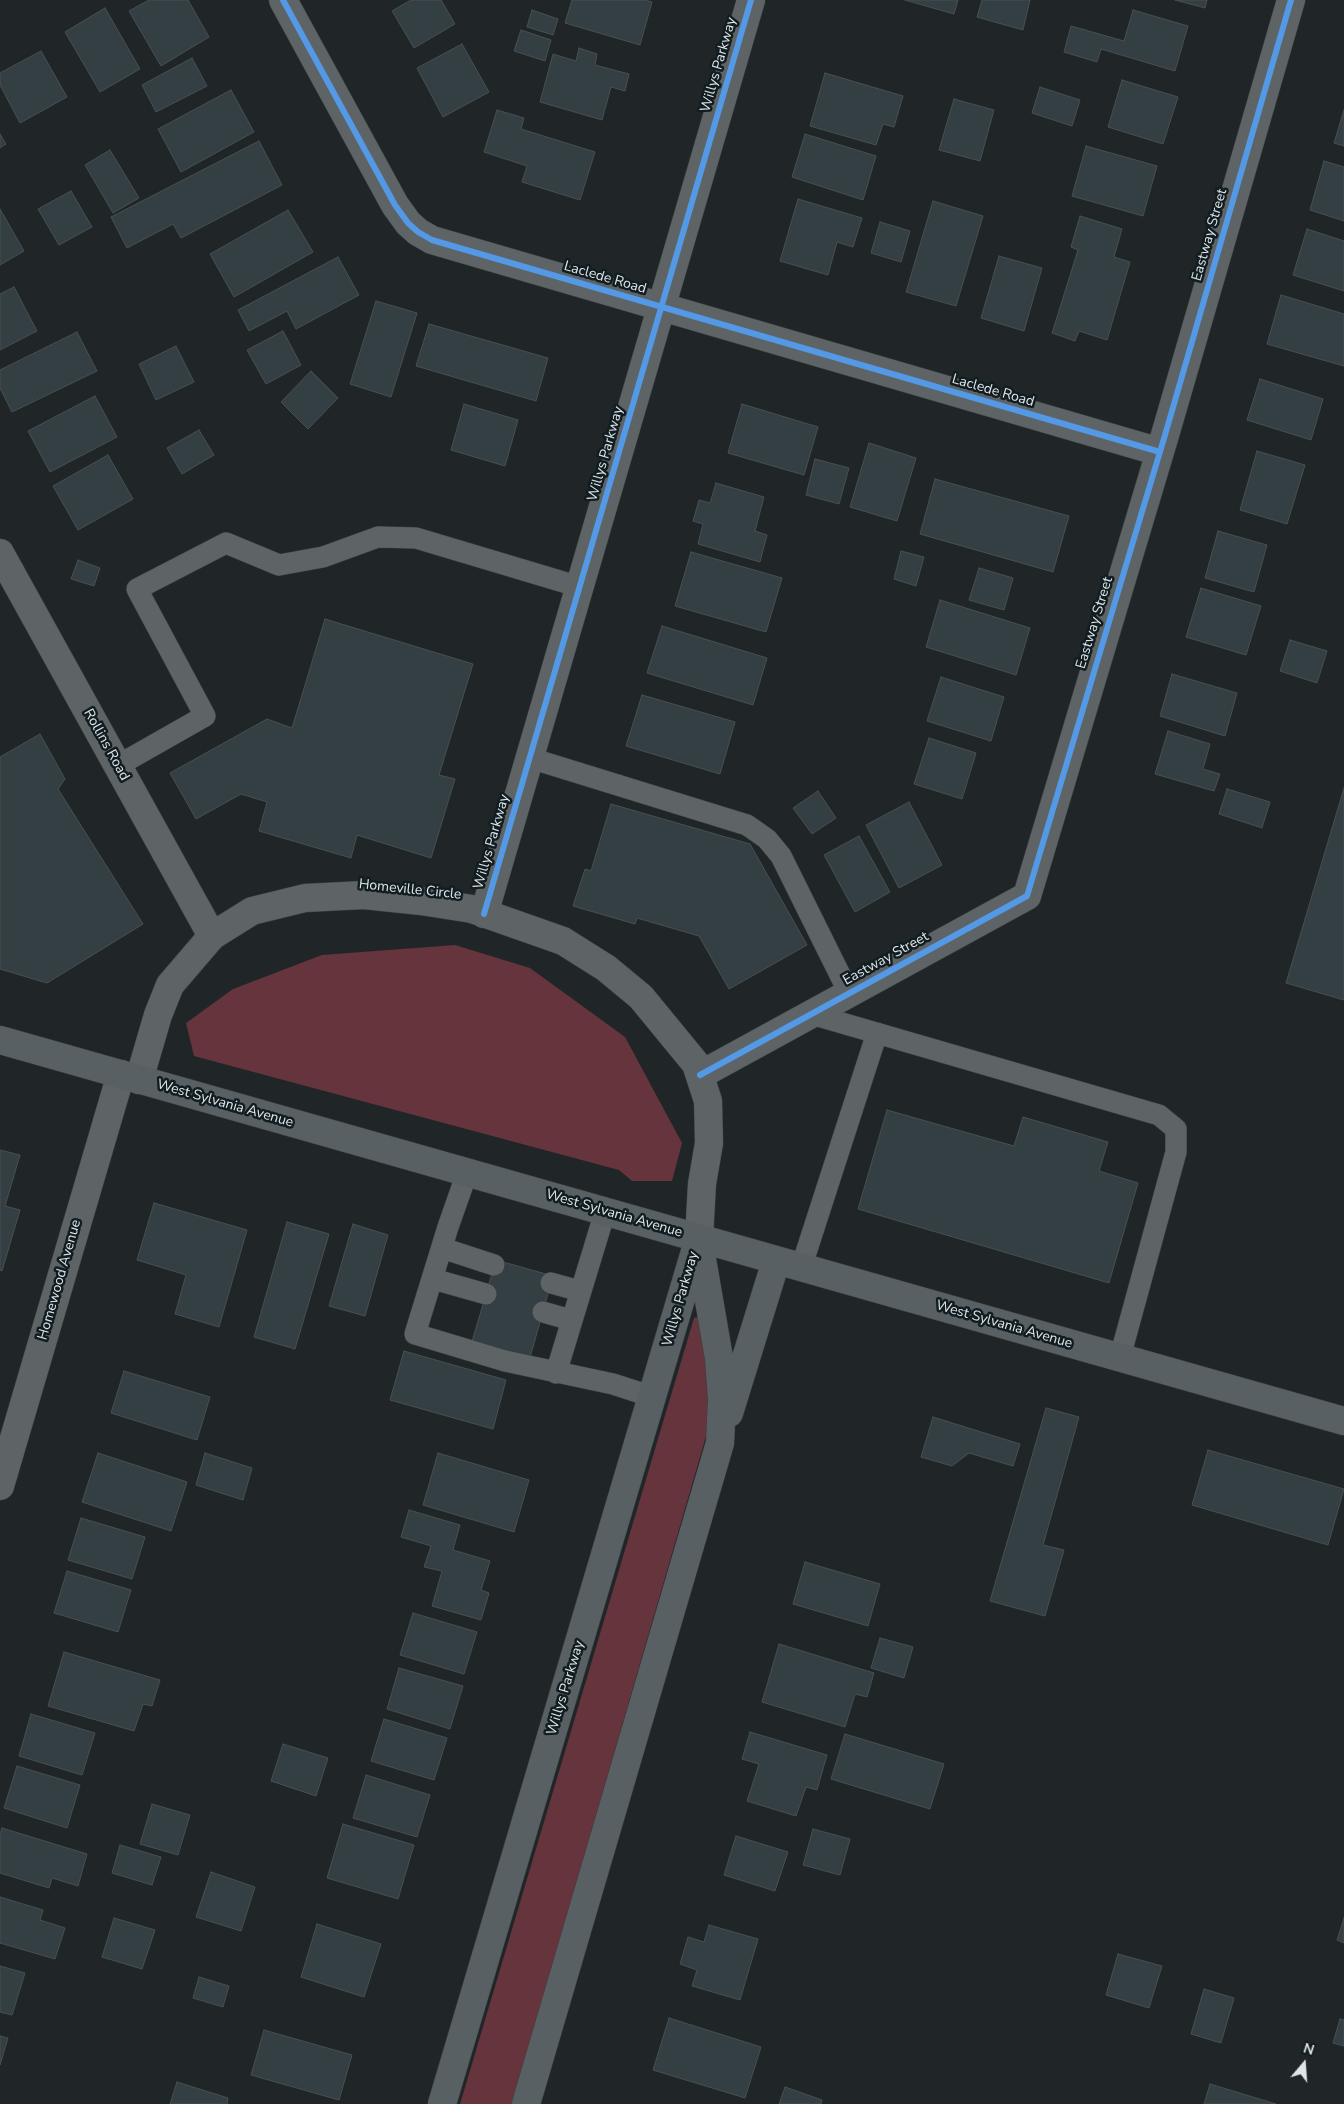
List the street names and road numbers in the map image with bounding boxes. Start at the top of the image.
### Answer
street label: Willys Parkway [697,16,741,114]
street label: Eastway Street [1189,187,1231,283]
street label: Laclede Road [562,258,648,298]
street label: Laclede Road [950,371,1036,411]
street label: Willys Parkway [584,405,628,503]
street label: Eastway Street [1073,575,1117,671]
street label: Rollins Road [79,706,133,784]
street label: Willys Parkway [470,793,514,891]
street label: Homeville Circle [358,876,462,904]
street label: Eastway Street [840,929,932,989]
street label: West Sylvania Avenue [155,1076,295,1132]
street label: West Sylvania Avenue [544,1186,684,1242]
street label: Homewood Avenue [35,1218,85,1342]
street label: Willys Parkway [659,1250,703,1348]
street label: West Sylvania Avenue [934,1297,1074,1353]
street label: Willys Parkway [544,1639,588,1737]

